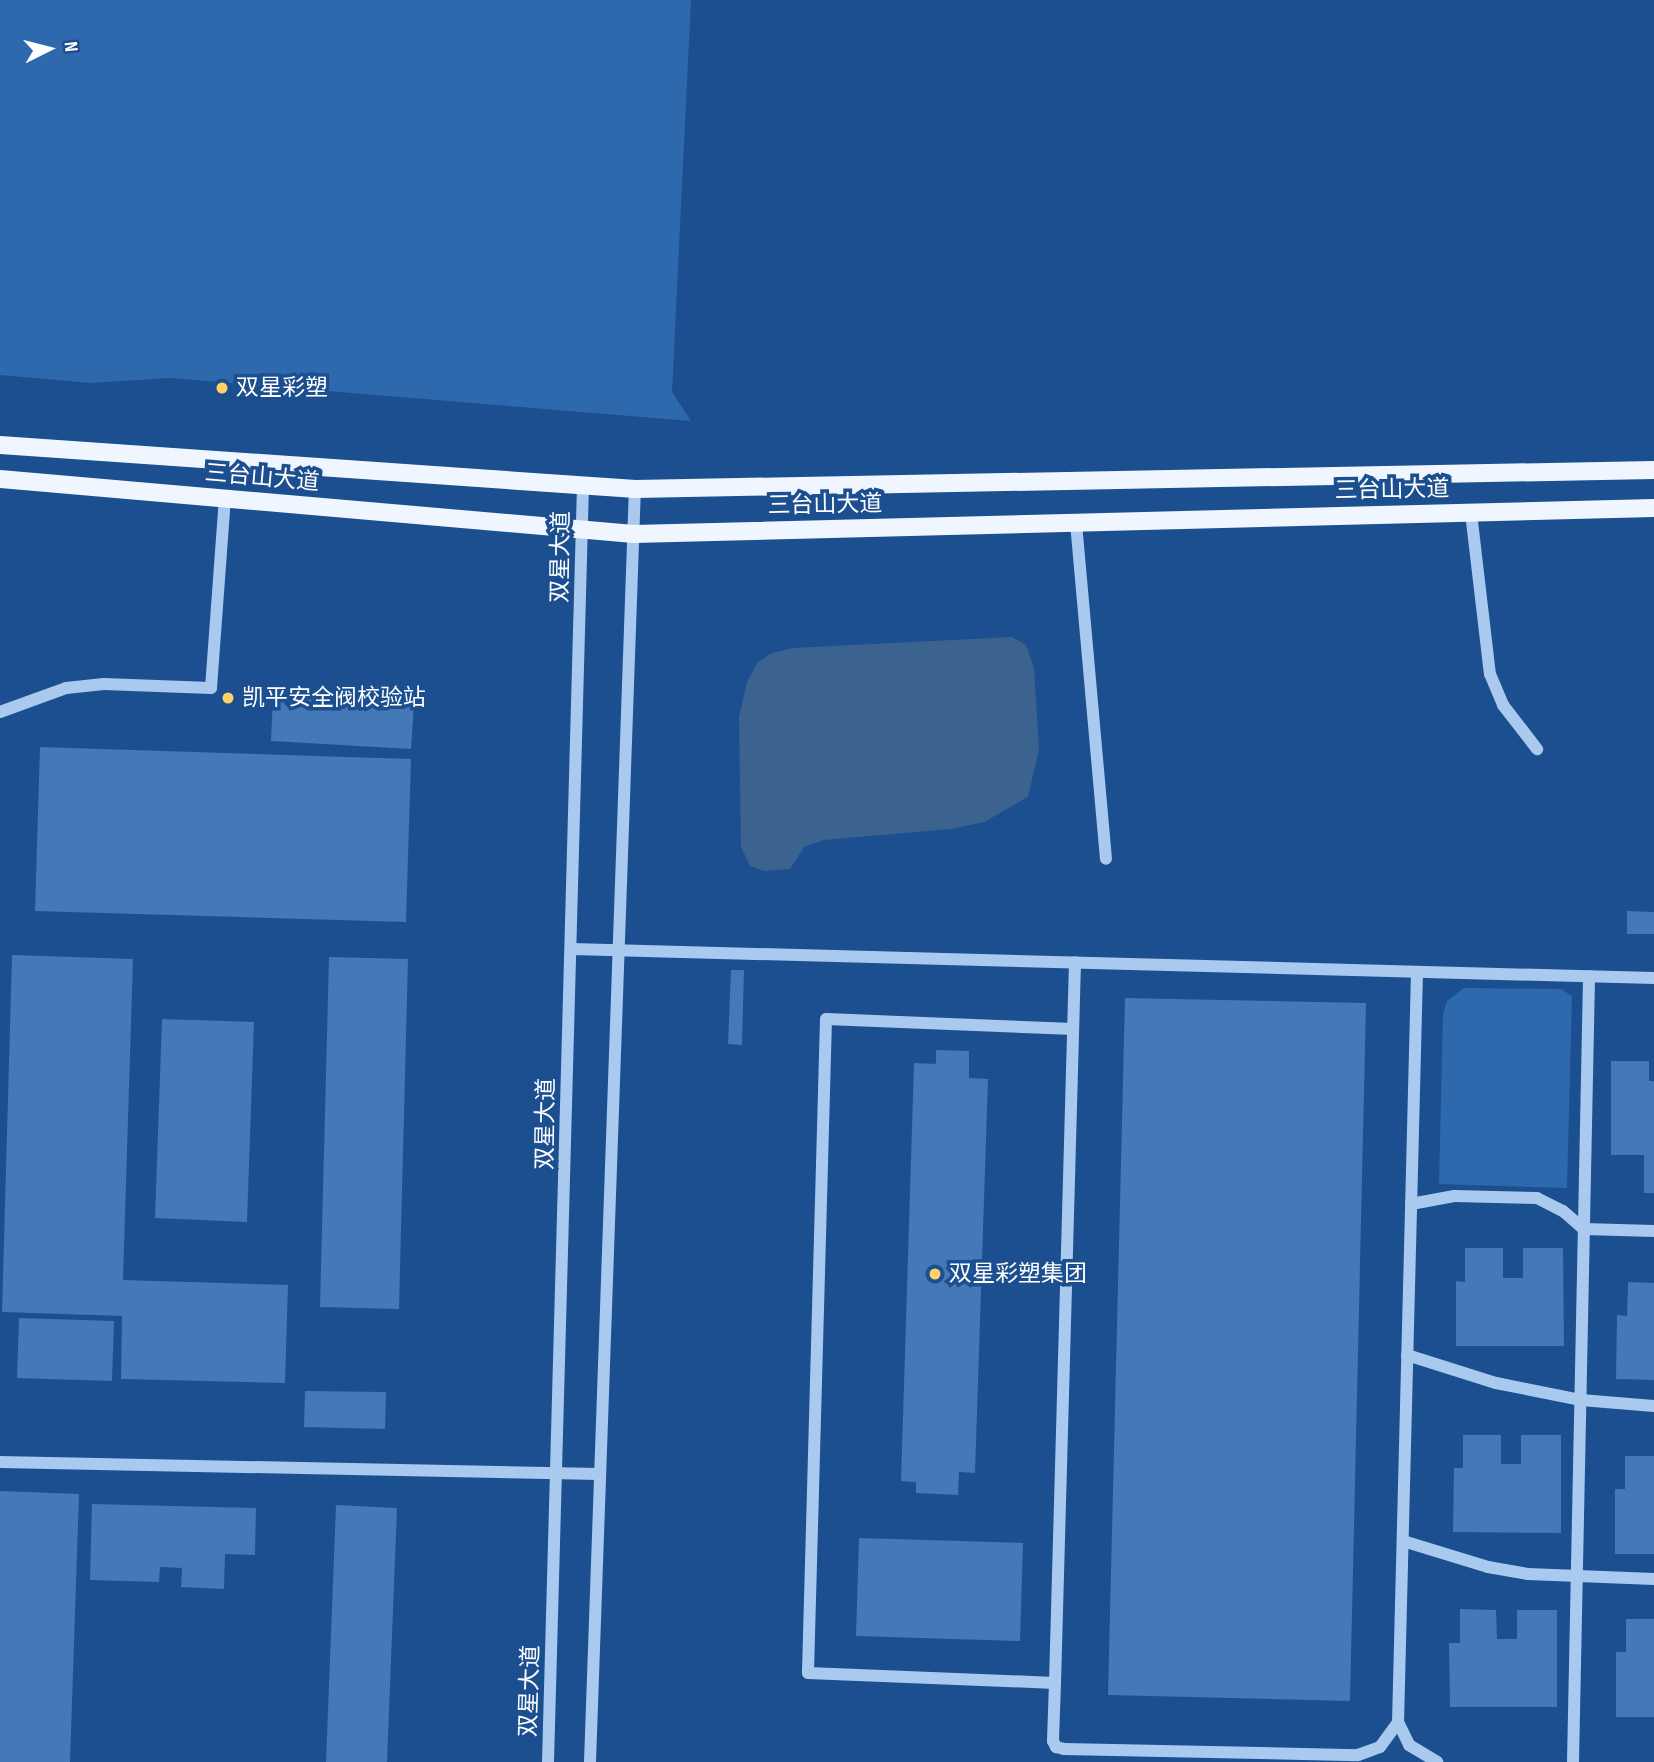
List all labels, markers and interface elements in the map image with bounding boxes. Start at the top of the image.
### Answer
north arrow [14,14,84,84]
text: N [58,41,82,53]
place label: 双星彩塑 [236,374,328,402]
marker: 双星彩塑 [214,380,230,396]
street label: 三台山大道 [204,459,320,497]
street label: 三台山大道 [1334,475,1450,505]
street label: 三台山大道 [767,490,883,520]
street label: 双星大道 [546,511,576,603]
place label: 凯平安全阀校验站 [242,684,426,712]
marker: 凯平安全阀校验站 [220,690,236,706]
street label: 双星大道 [531,1078,561,1170]
place label: 双星彩塑集团 [949,1260,1087,1288]
marker: 双星彩塑集团 [927,1266,943,1282]
street label: 双星大道 [515,1645,545,1737]

